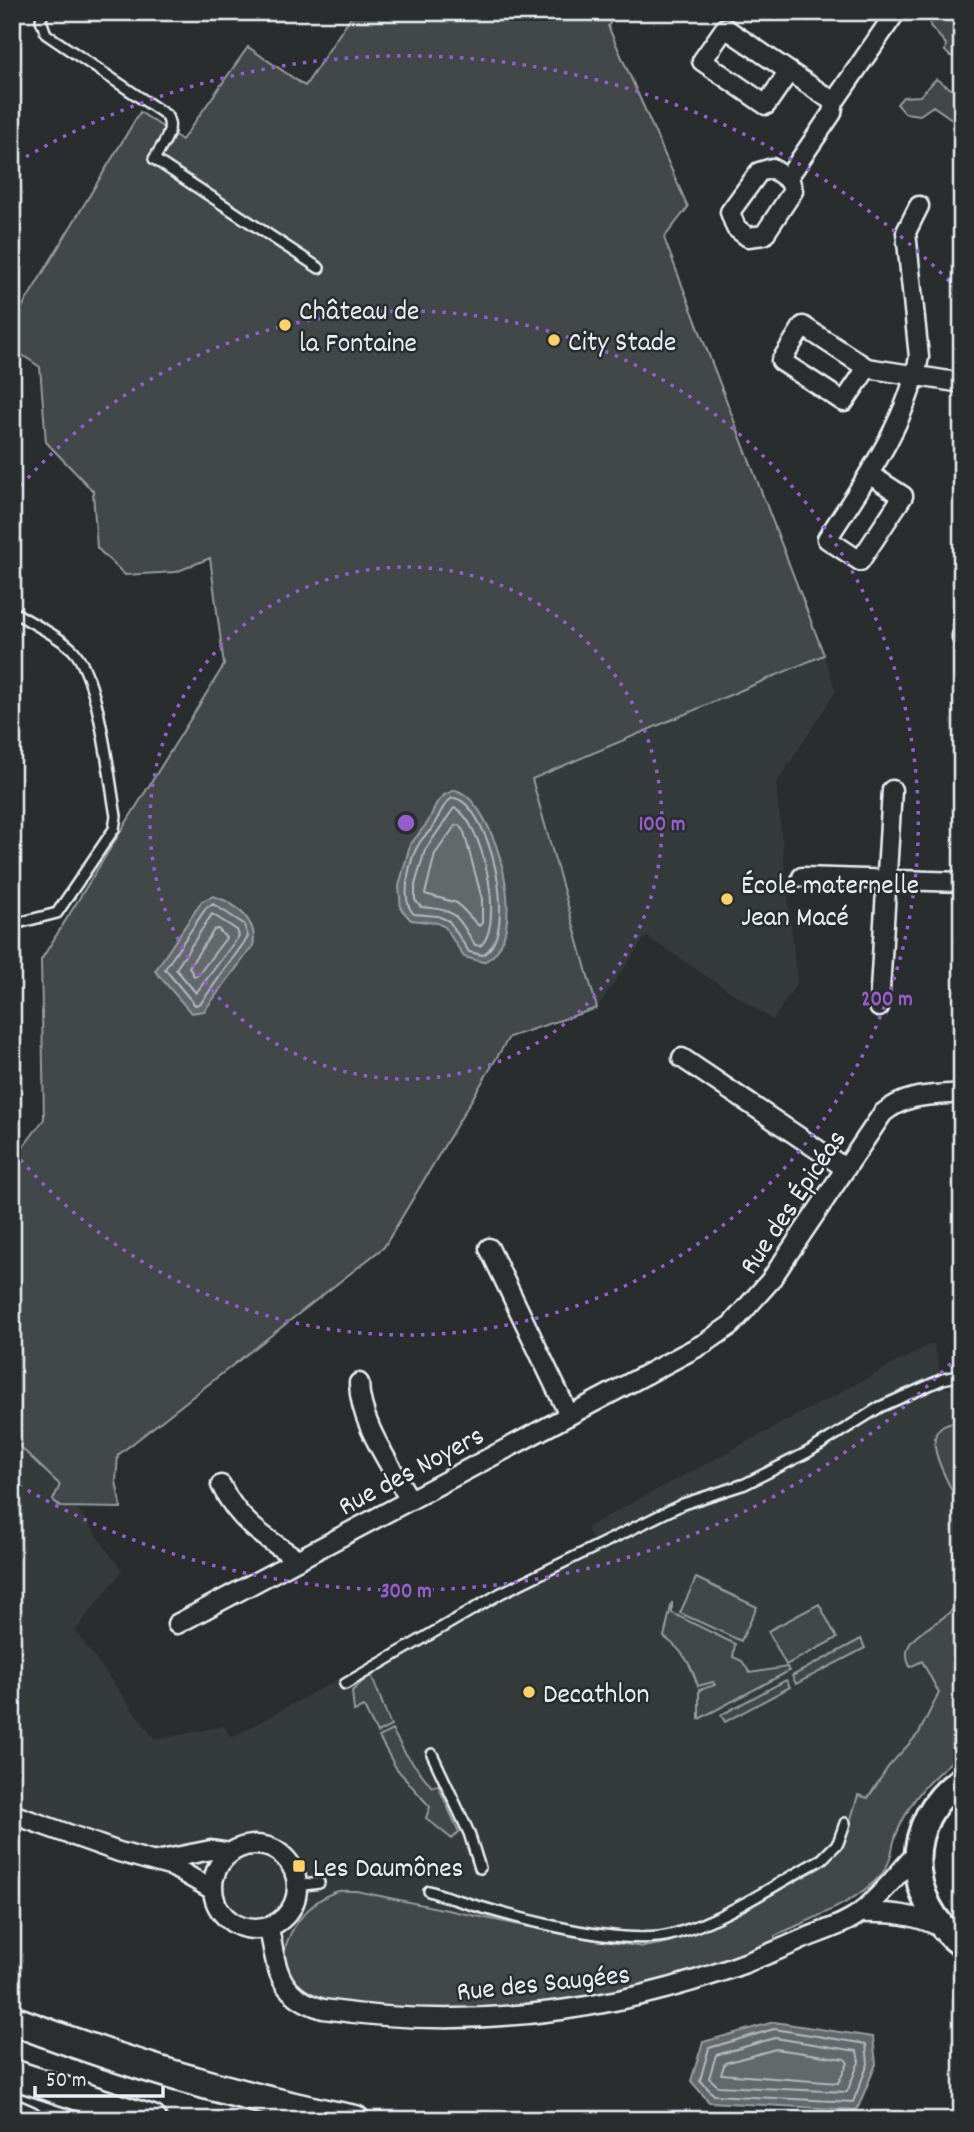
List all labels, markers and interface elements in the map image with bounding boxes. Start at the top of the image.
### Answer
place label: Château de la Fontaine [299,294,419,366]
marker: Château de la Fontaine [277,317,293,333]
place label: City Stade [568,325,676,365]
marker: City Stade [546,332,562,348]
centre of rings [394,811,418,835]
text: 100 m [639,811,685,841]
place label: École maternelle Jean Macé [741,868,919,940]
marker: École maternelle Jean Macé [719,891,735,907]
text: 200 m [861,986,913,1016]
street label: Rue des Épicéas [732,1123,858,1284]
street label: Rue des Noyers [332,1418,492,1529]
text: 300 m [380,1578,432,1608]
place label: Decathlon [543,1677,649,1717]
marker: Decathlon [521,1684,537,1700]
place label: Les Daumônes [313,1851,463,1891]
marker: Les Daumônes [291,1858,307,1874]
street label: Rue des Saugées [455,1957,632,2015]
scale bar [35,2055,163,2099]
text: 50 m [46,2067,86,2097]

